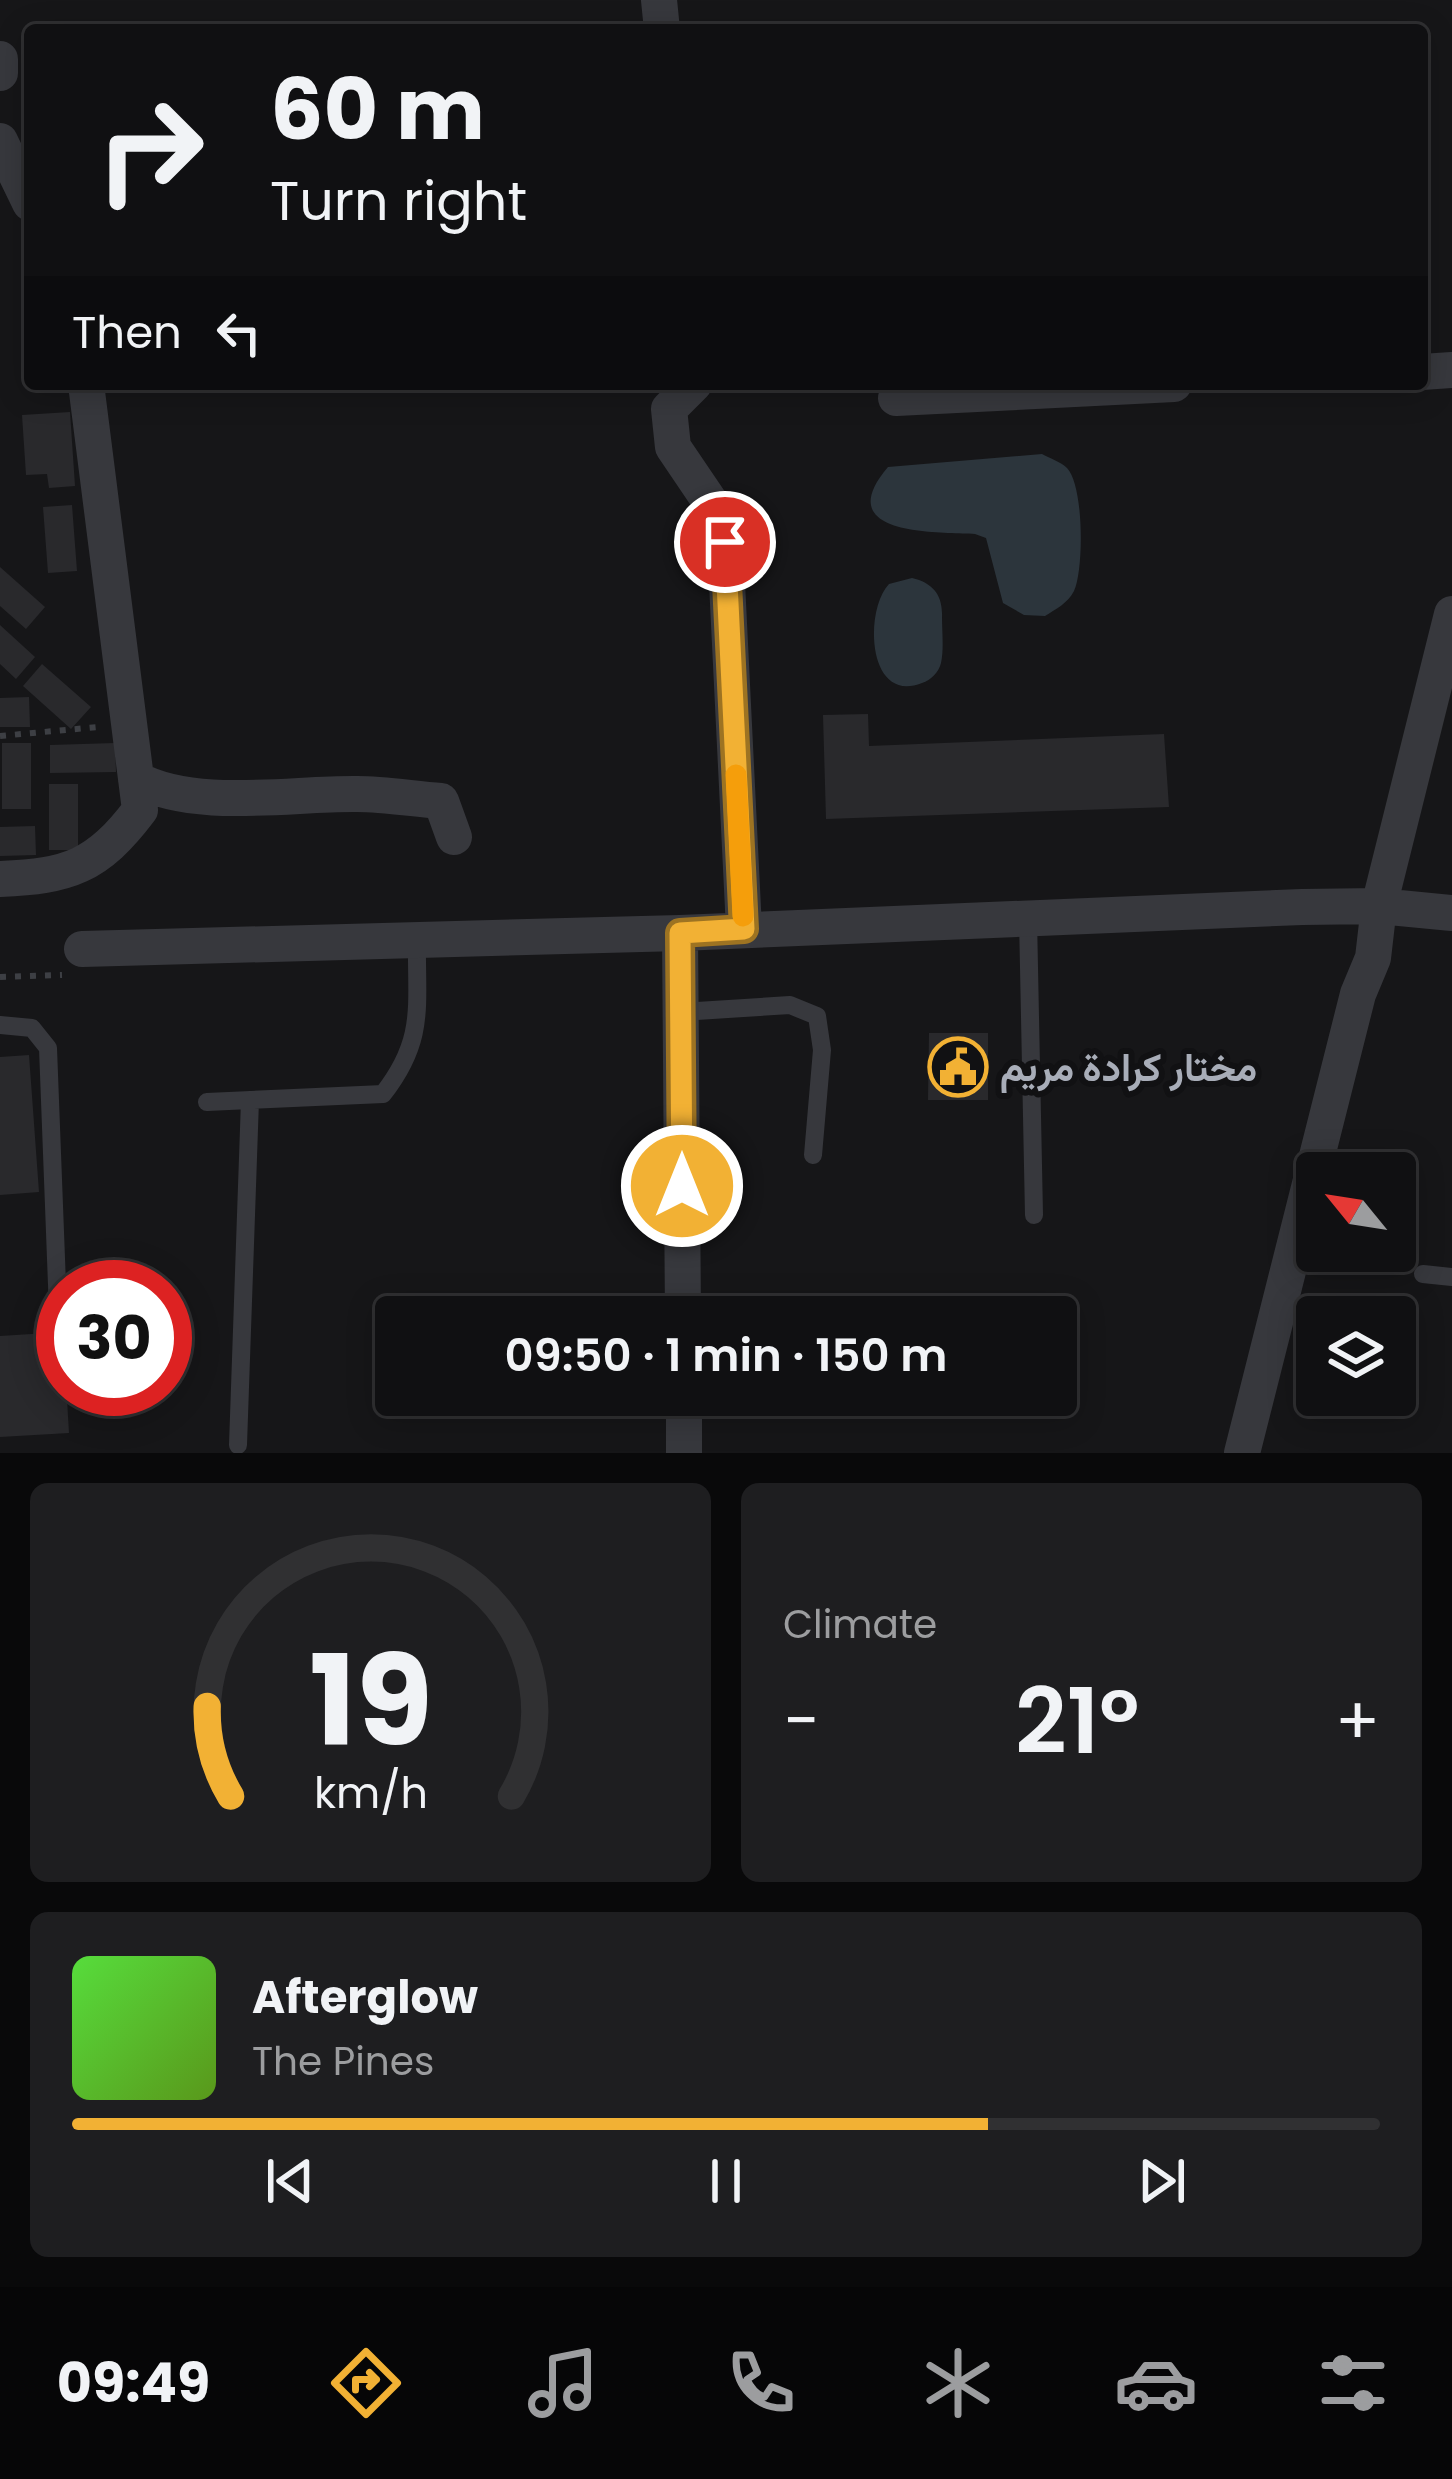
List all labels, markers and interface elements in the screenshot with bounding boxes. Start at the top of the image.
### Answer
text: 60 m [270,51,485,168]
icon: right [72,72,228,228]
text: Turn right [270,163,527,239]
icon: left [206,300,272,366]
text: Then [72,301,182,364]
pin [674,491,776,593]
icon: arrive [692,509,758,575]
public building icon: مختار كرادة مريم [927,1036,989,1098]
place label: مختار كرادة مريم [1000,1040,1257,1095]
position arrow [619,1123,745,1249]
north arrow [1296,1152,1416,1272]
map controls [1296,1152,1416,1416]
speed limit sign: 30 [36,1260,192,1416]
button: layers [1296,1296,1416,1416]
text: 09:50 · 1 min · 150 m [505,1324,947,1387]
text: Climate [783,1597,937,1652]
text: 19 [309,1614,432,1789]
text: 21° [1015,1658,1139,1785]
text: − [783,1675,819,1767]
text: + [1335,1675,1380,1767]
text: km/h [313,1762,428,1822]
text: Afterglow [252,1966,478,2029]
text: The Pines [252,2034,434,2089]
icon: previous [257,2148,323,2214]
icon: pause [693,2148,759,2214]
icon: next [1129,2148,1195,2214]
icon: directions [324,2341,408,2425]
icon: music [521,2341,605,2425]
icon: phone [719,2341,803,2425]
icon: climate [916,2341,1000,2425]
icon: car [1114,2341,1198,2425]
icon: filters [1311,2341,1395,2425]
text: 09:49 [57,2345,210,2421]

